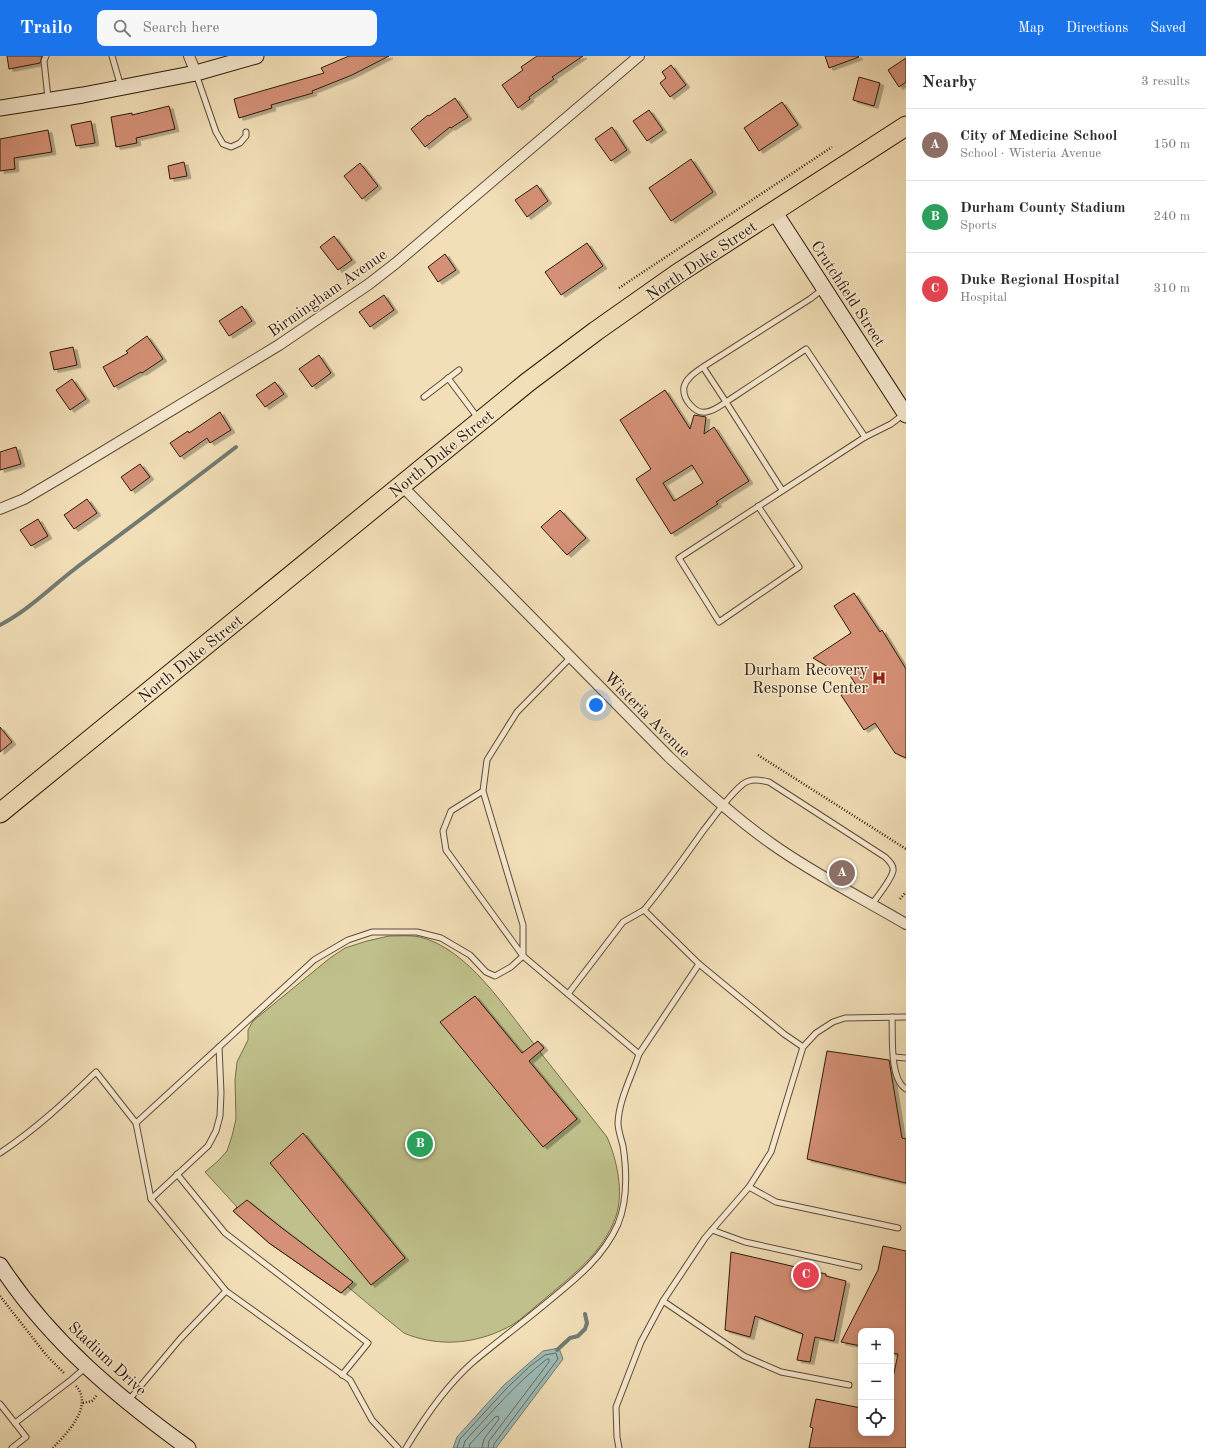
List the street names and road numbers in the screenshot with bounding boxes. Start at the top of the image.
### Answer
street label: North Duke Street [644,219,760,304]
street label: Crutchfield Street [807,238,888,350]
street label: Birmingham Avenue [266,247,390,341]
street label: North Duke Street [387,407,498,501]
street label: North Duke Street [136,612,247,706]
street label: Wisteria Avenue [600,669,693,762]
street label: Stadium Drive [65,1319,149,1400]

